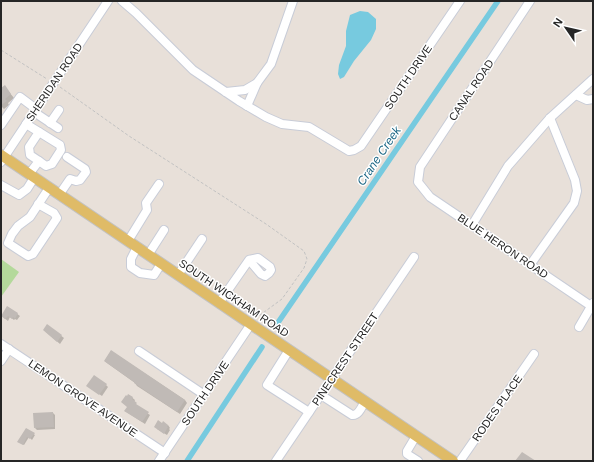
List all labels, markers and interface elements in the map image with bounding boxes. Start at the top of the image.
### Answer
north arrow [546,8,586,48]
text: N [551,16,565,29]
street label: SHERIDAN ROAD [23,41,85,123]
street label: SOUTH DRIVE [382,42,434,112]
street label: CANAL ROAD [446,57,496,123]
water label: Crane Creek [354,123,404,188]
street label: BLUE HERON ROAD [456,211,550,281]
street label: SOUTH WICKHAM ROAD [177,257,291,339]
street label: PINECREST STREET [309,310,381,408]
street label: LEMON GROVE AVENUE [26,357,140,439]
street label: SOUTH DRIVE [179,358,231,428]
street label: RODES PLACE [470,373,524,443]

